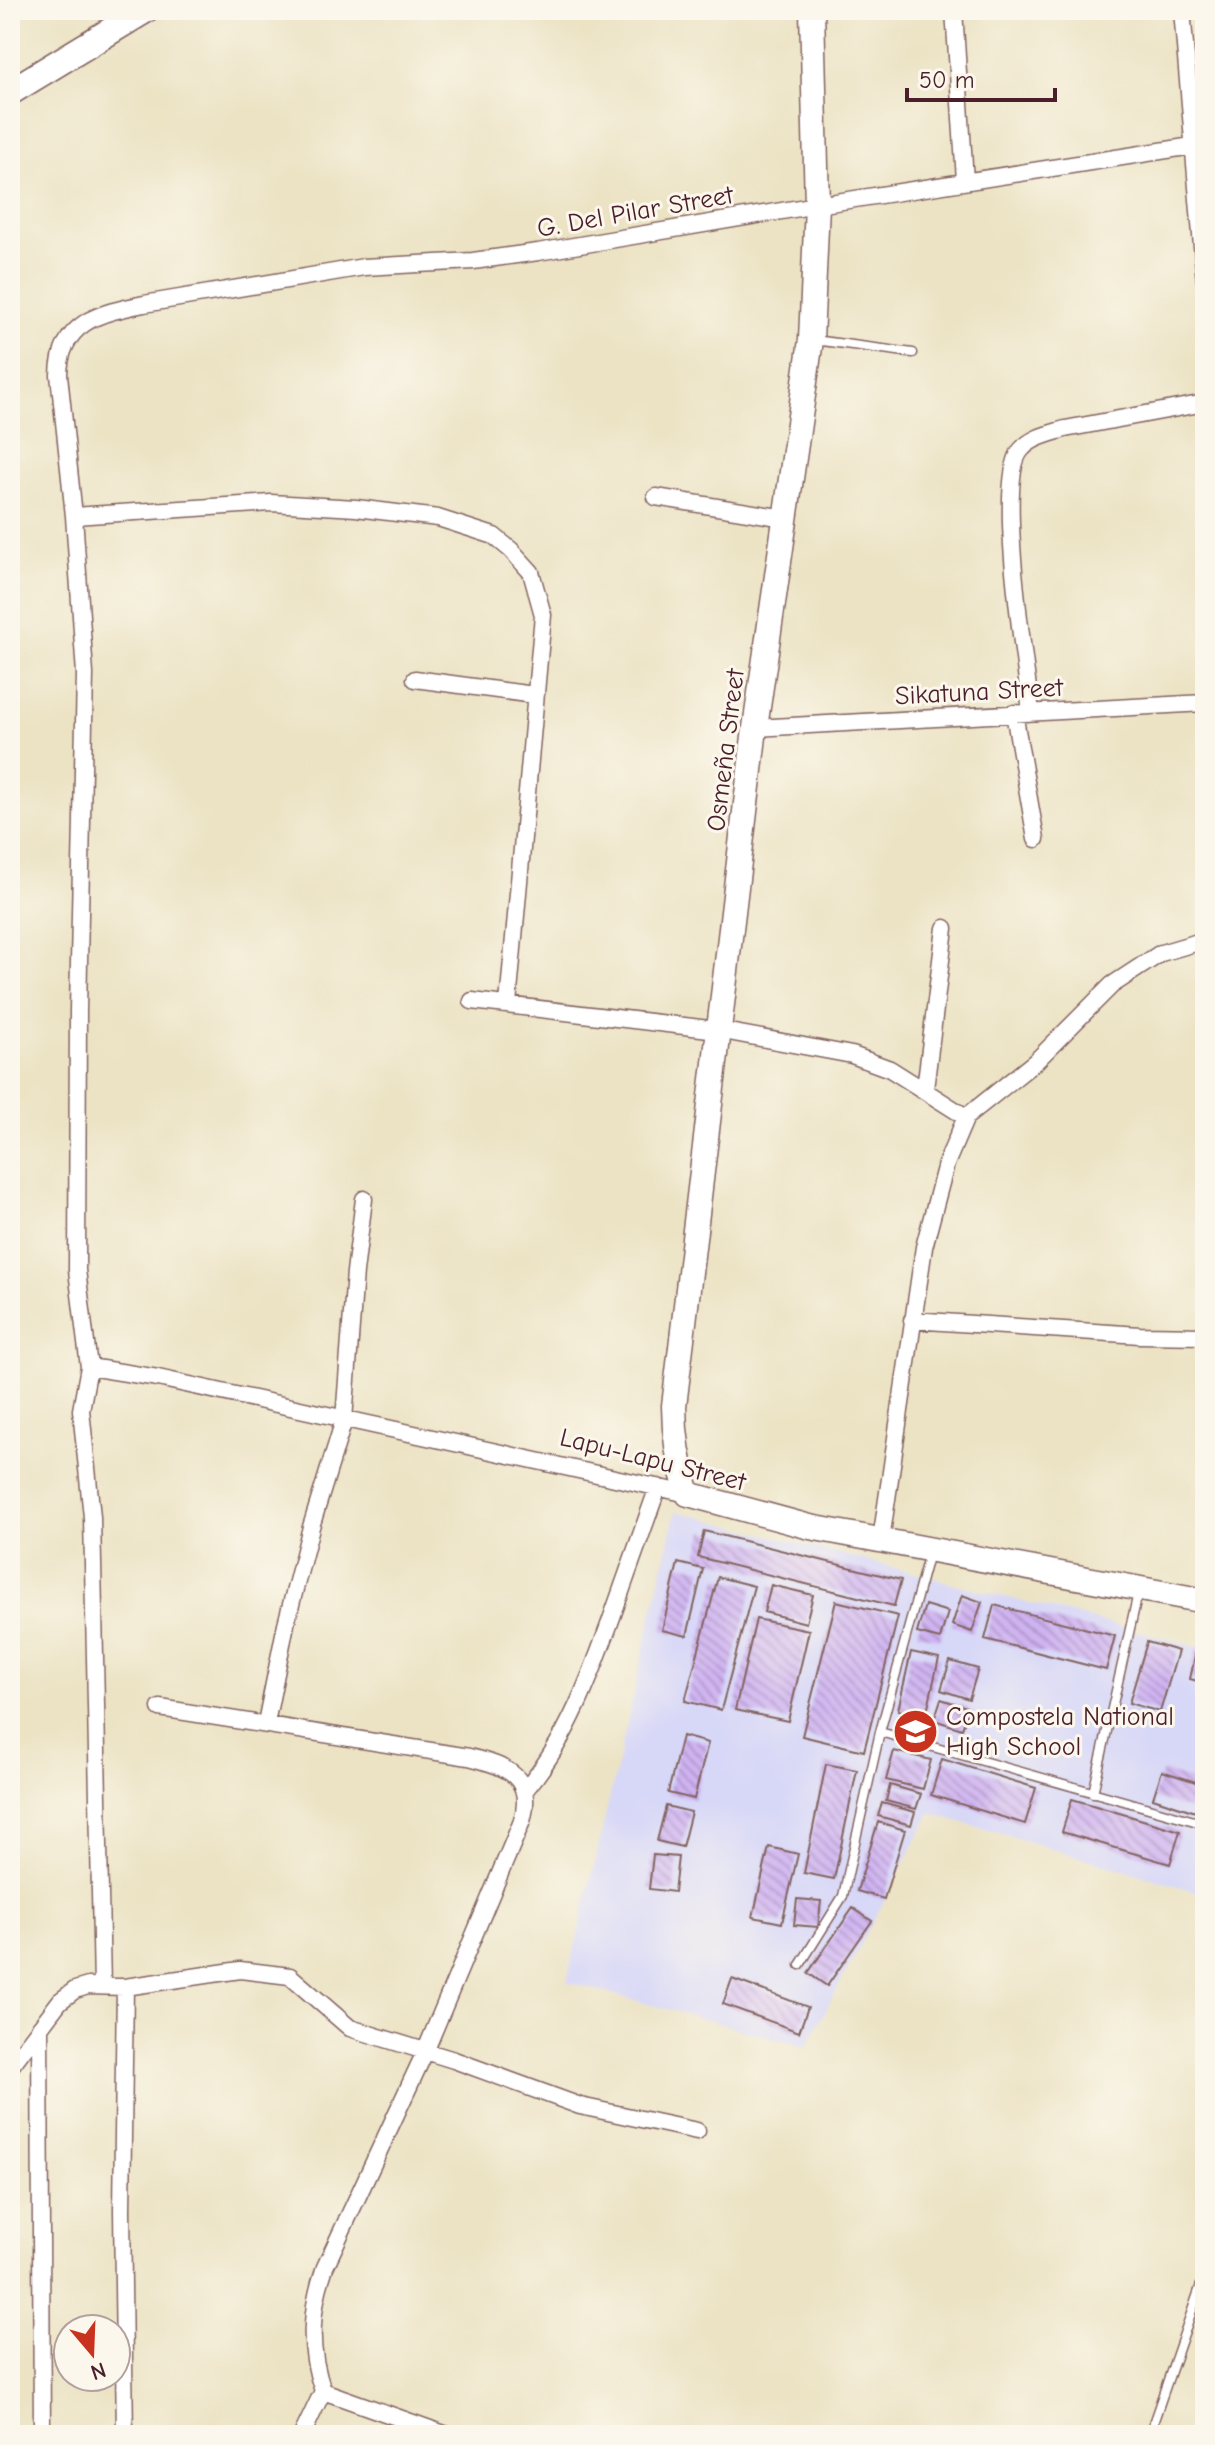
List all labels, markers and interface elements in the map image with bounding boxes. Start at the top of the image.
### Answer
scale bar [907,52,1055,102]
text: 50 m [919,66,975,94]
street label: G. Del Pilar Street [535,180,737,244]
street label: Osmeña Street [701,666,751,833]
street label: Sikatuna Street [894,673,1065,711]
street label: Lapu-Lapu Street [557,1422,750,1498]
place label: Compostela National High School [946,1702,1174,1762]
school or university icon: Compostela National High School [891,1707,939,1755]
north arrow [52,2313,132,2393]
text: N [87,2356,109,2386]

